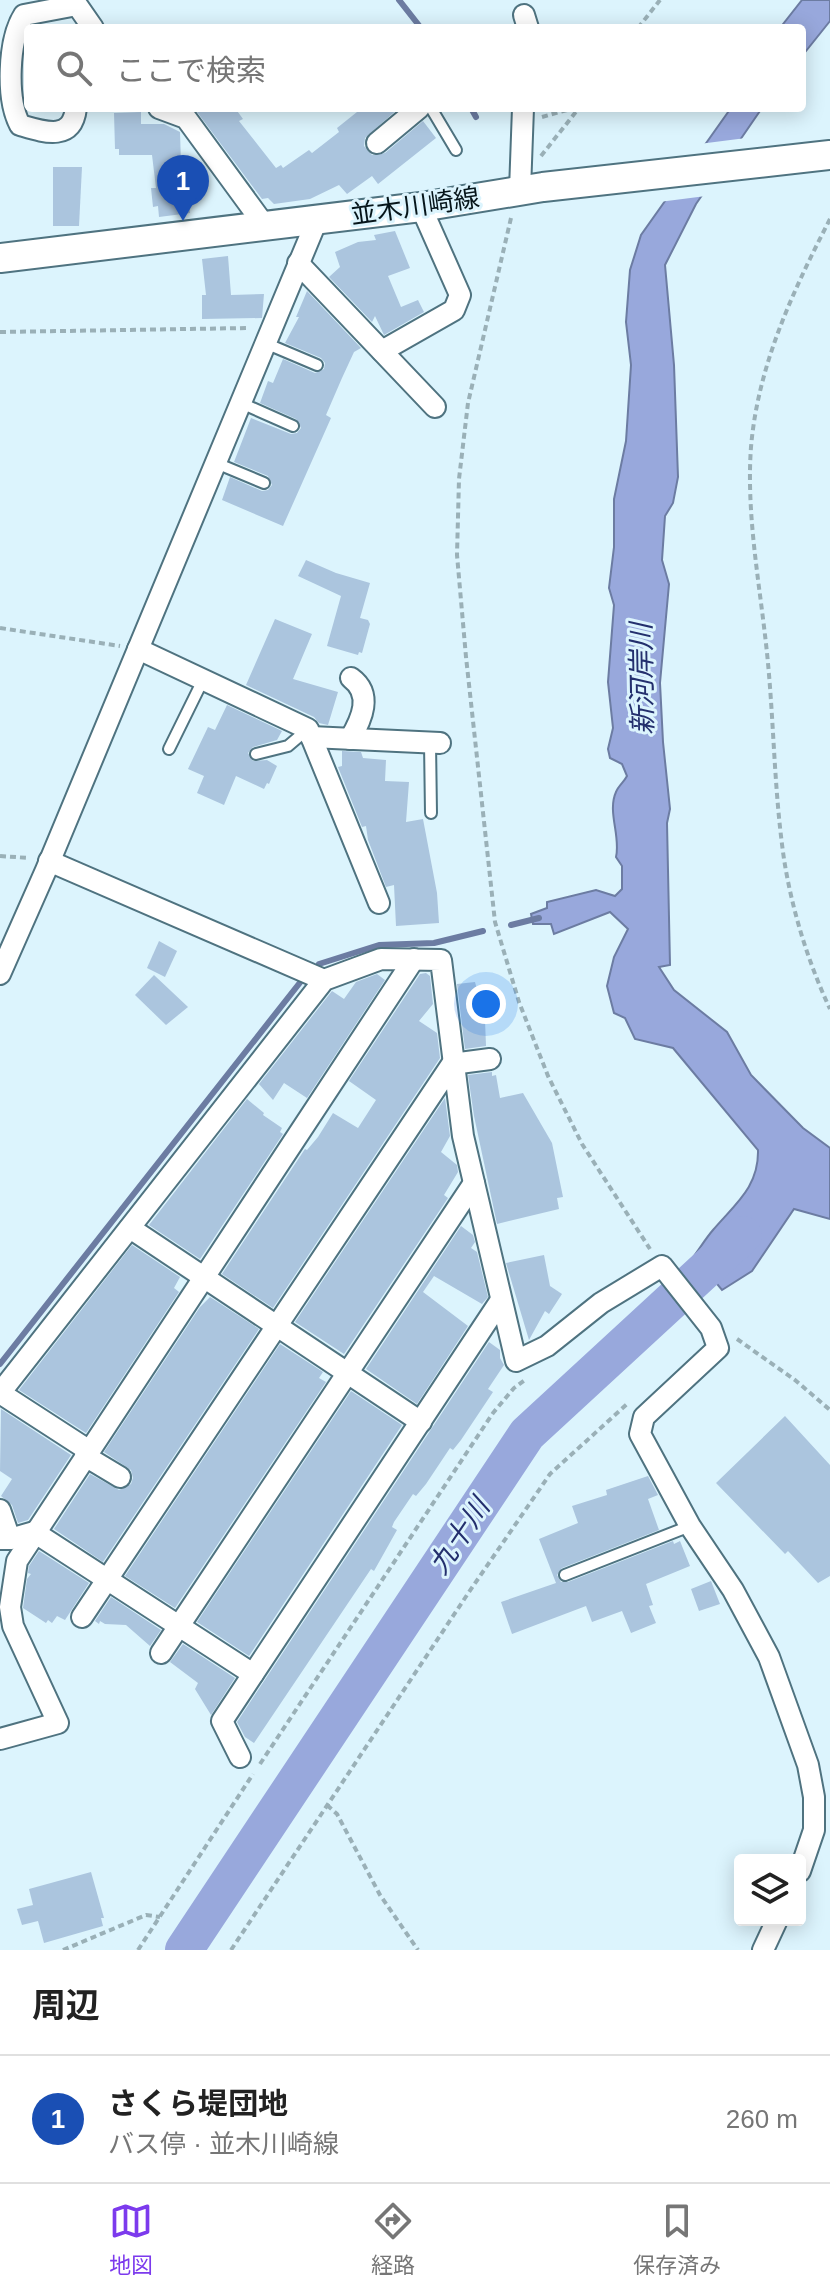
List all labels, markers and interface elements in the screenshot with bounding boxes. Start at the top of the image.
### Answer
search box [24,24,806,112]
icon: search [52,46,96,90]
text: ここで検索 [116,54,266,87]
pin: 1 [157,155,209,221]
street label: 並木川崎線 [349,182,481,230]
water label: 新河岸川 [625,620,658,735]
your location [466,984,506,1024]
water label: 九十川 [423,1490,497,1579]
map controls [734,1854,806,1926]
button: layers [734,1854,806,1926]
text: 周辺 [32,1986,100,2024]
text: さくら堤団地 [108,2087,288,2120]
text: 1 [51,2104,65,2134]
text: 260 m [726,2104,798,2134]
text: バス停 · 並木川崎線 [108,2129,339,2159]
tab: 地図 [109,2199,153,2279]
tab: 経路 [371,2199,415,2279]
tab: 保存済み [633,2199,721,2279]

